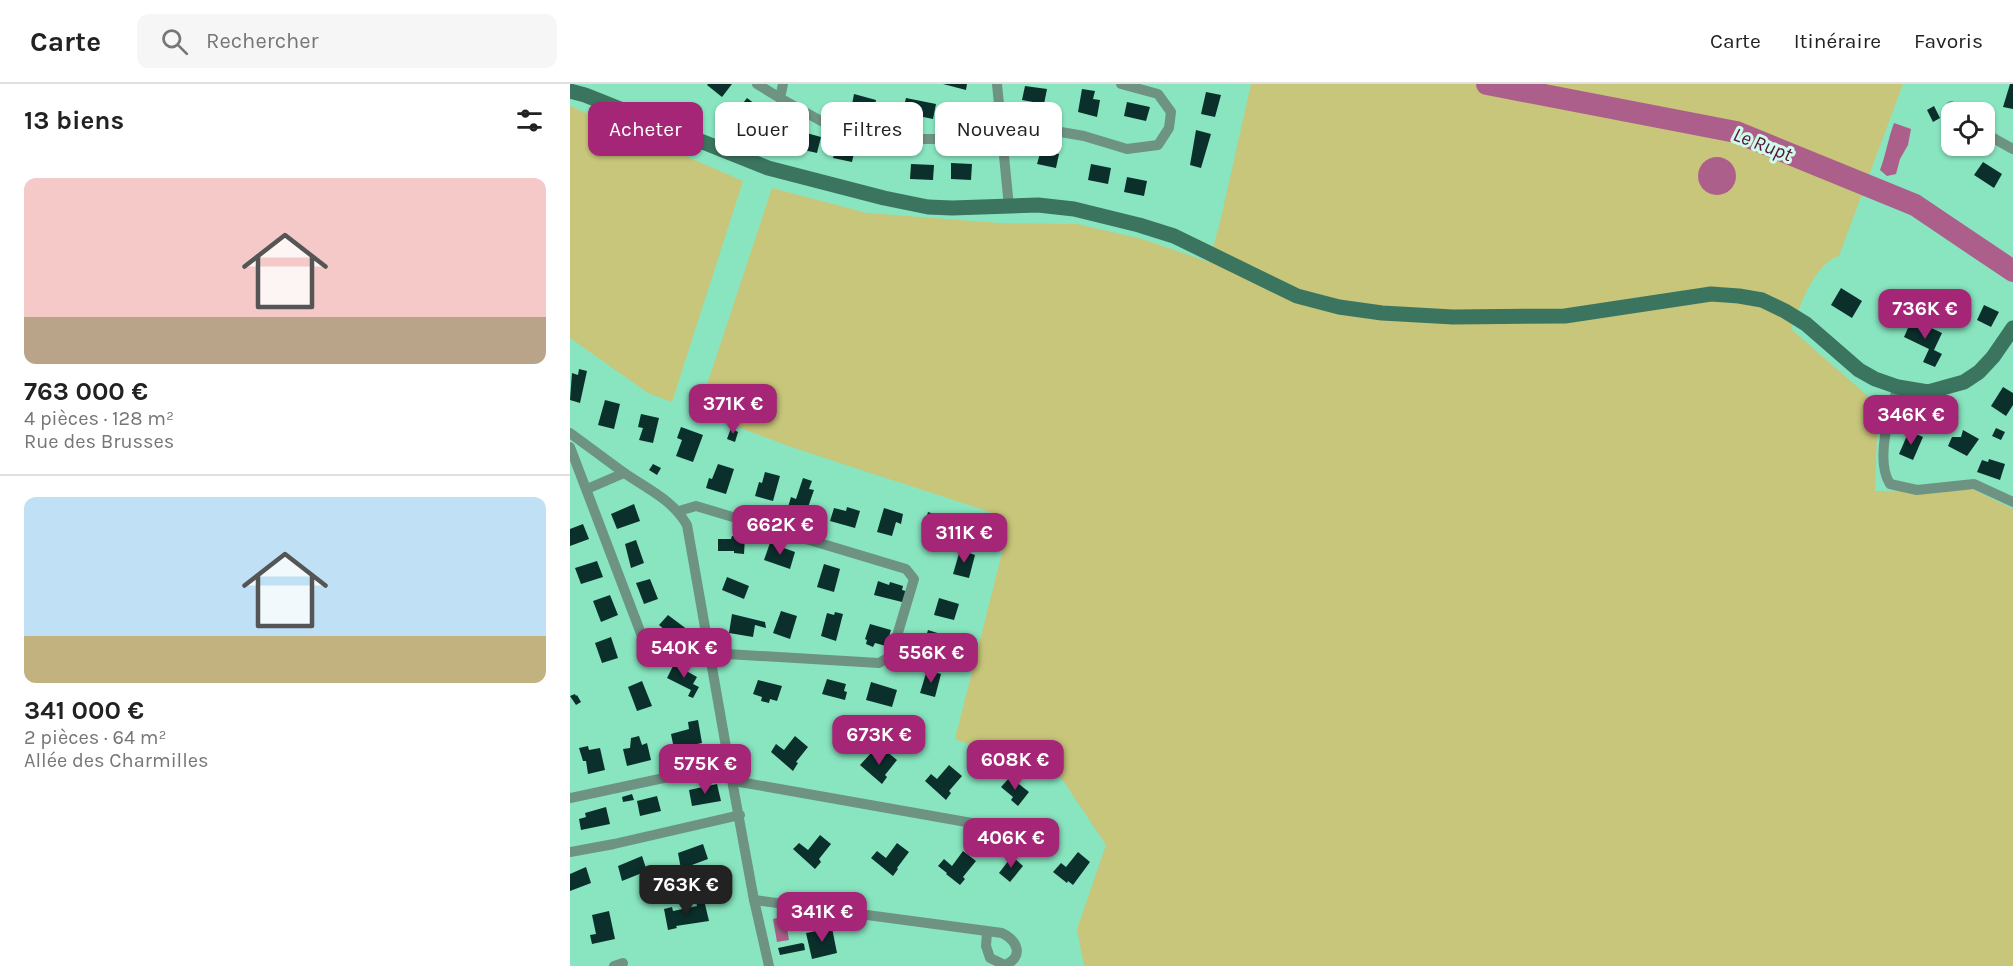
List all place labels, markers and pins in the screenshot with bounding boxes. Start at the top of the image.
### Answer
pin: 736K € [1876,289,1974,340]
pin: 371K € [684,384,782,435]
pin: 346K € [1862,395,1960,446]
pin: 662K € [731,505,829,556]
pin: 311K € [915,513,1013,564]
pin: 540K € [635,628,733,679]
pin: 556K € [882,633,980,684]
pin: 673K € [830,715,928,766]
pin: 608K € [966,740,1064,791]
pin: 575K € [656,744,754,795]
pin: 406K € [962,818,1060,869]
pin: 763K € [637,865,735,916]
pin: 341K € [773,892,871,943]

